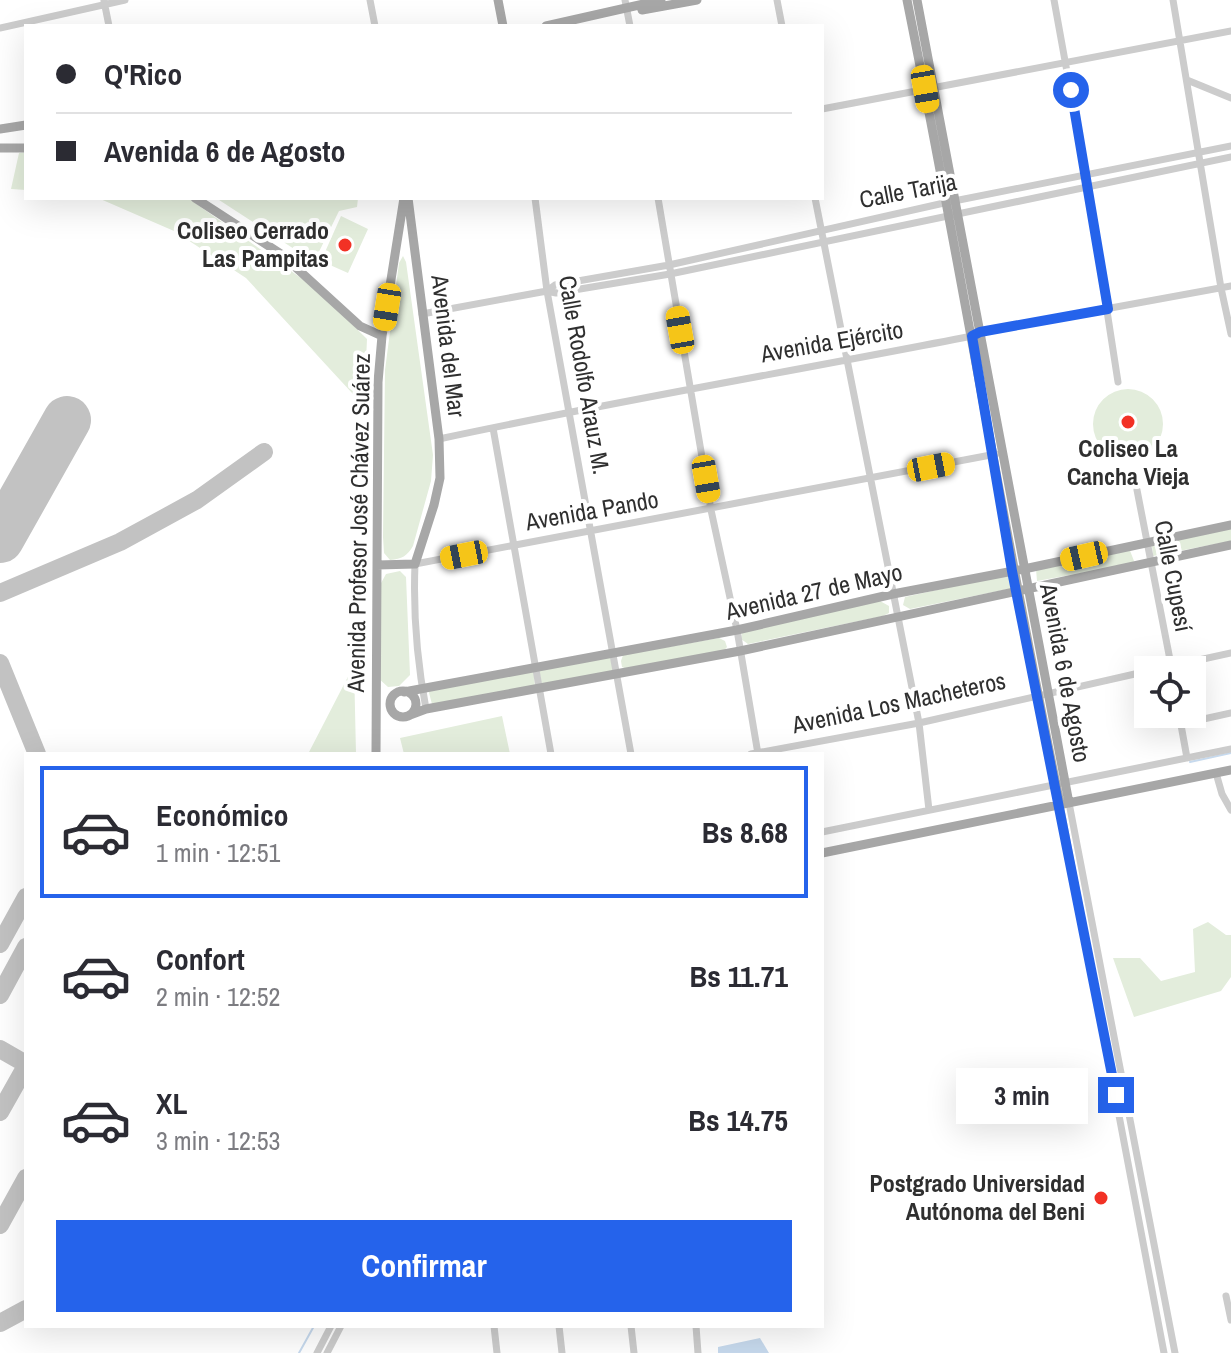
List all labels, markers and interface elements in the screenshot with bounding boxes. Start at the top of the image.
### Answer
text: Q'Rico [104,54,182,94]
car [909,63,941,115]
route start [1053,72,1089,108]
text: Avenida 6 de Agosto [104,131,346,171]
street label: Calle Tarija [856,165,959,215]
place label: Coliseo Cerrado Las Pampitas [177,214,329,274]
marker: Coliseo Cerrado Las Pampitas [336,236,354,254]
street label: Avenida del Mar [424,272,474,419]
street label: Calle Rodolfo Arauz M. [552,273,618,477]
car [371,281,403,333]
car [664,304,696,356]
street label: Avenida Ejército [757,313,906,369]
street label: Avenida Profesor José Chávez Suárez [339,353,377,694]
marker: Coliseo La Cancha Vieja [1119,413,1137,431]
place label: Coliseo La Cancha Vieja [1067,432,1189,492]
car [905,451,957,483]
car [690,453,722,505]
street label: Avenida Pando [522,483,661,538]
street label: Calle Cupesí [1148,517,1201,635]
car [438,539,490,571]
car [1058,539,1110,573]
street label: Avenida 27 de Mayo [721,555,905,627]
street label: Avenida 6 de Agosto [1033,580,1099,765]
map controls [1134,656,1206,728]
button: locate [1134,656,1206,728]
street label: Avenida Los Macheteros [788,664,1008,740]
text: Económico [156,795,289,835]
icon: car [60,796,132,868]
text: Bs 8.68 [702,812,788,852]
text: 1 min · 12:51 [156,835,280,870]
text: Confort [156,939,245,979]
icon: car [60,940,132,1012]
text: Bs 11.71 [690,956,788,996]
text: 2 min · 12:52 [156,979,280,1014]
callout: 3 min [956,1067,1088,1123]
route end [1098,1077,1134,1113]
text: 3 min [994,1078,1050,1113]
text: XL [156,1083,187,1123]
icon: car [60,1084,132,1156]
text: Bs 14.75 [688,1100,788,1140]
text: 3 min · 12:53 [156,1123,280,1158]
place label: Postgrado Universidad Autónoma del Beni [870,1167,1085,1227]
marker: Postgrado Universidad Autónoma del Beni [1092,1189,1110,1207]
button: Confirmar [56,1220,792,1312]

